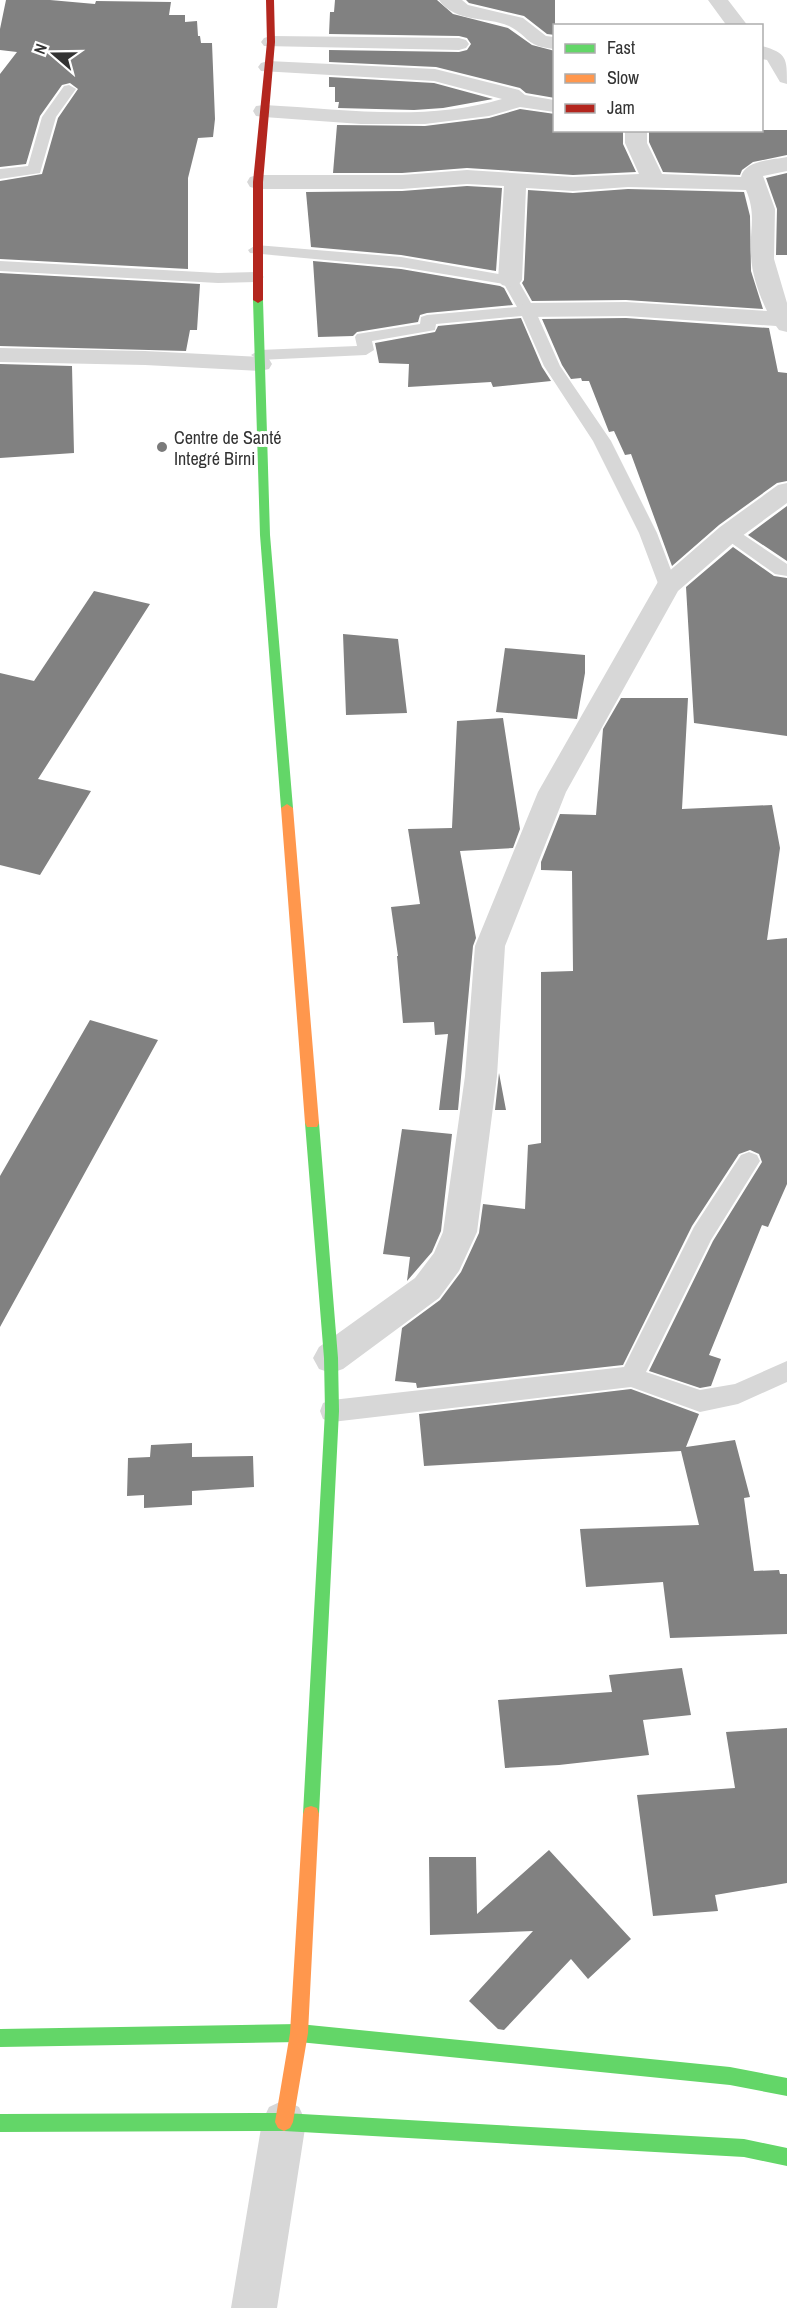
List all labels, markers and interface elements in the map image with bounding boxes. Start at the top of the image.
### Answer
north arrow [24,24,84,84]
legend [553,24,763,132]
text: Fast [607,35,635,60]
text: N [28,41,52,57]
text: Slow [607,65,639,90]
text: Jam [607,95,635,120]
place label: Centre de Santé Integré Birni [174,425,282,471]
marker: Centre de Santé Integré Birni [155,440,169,454]

